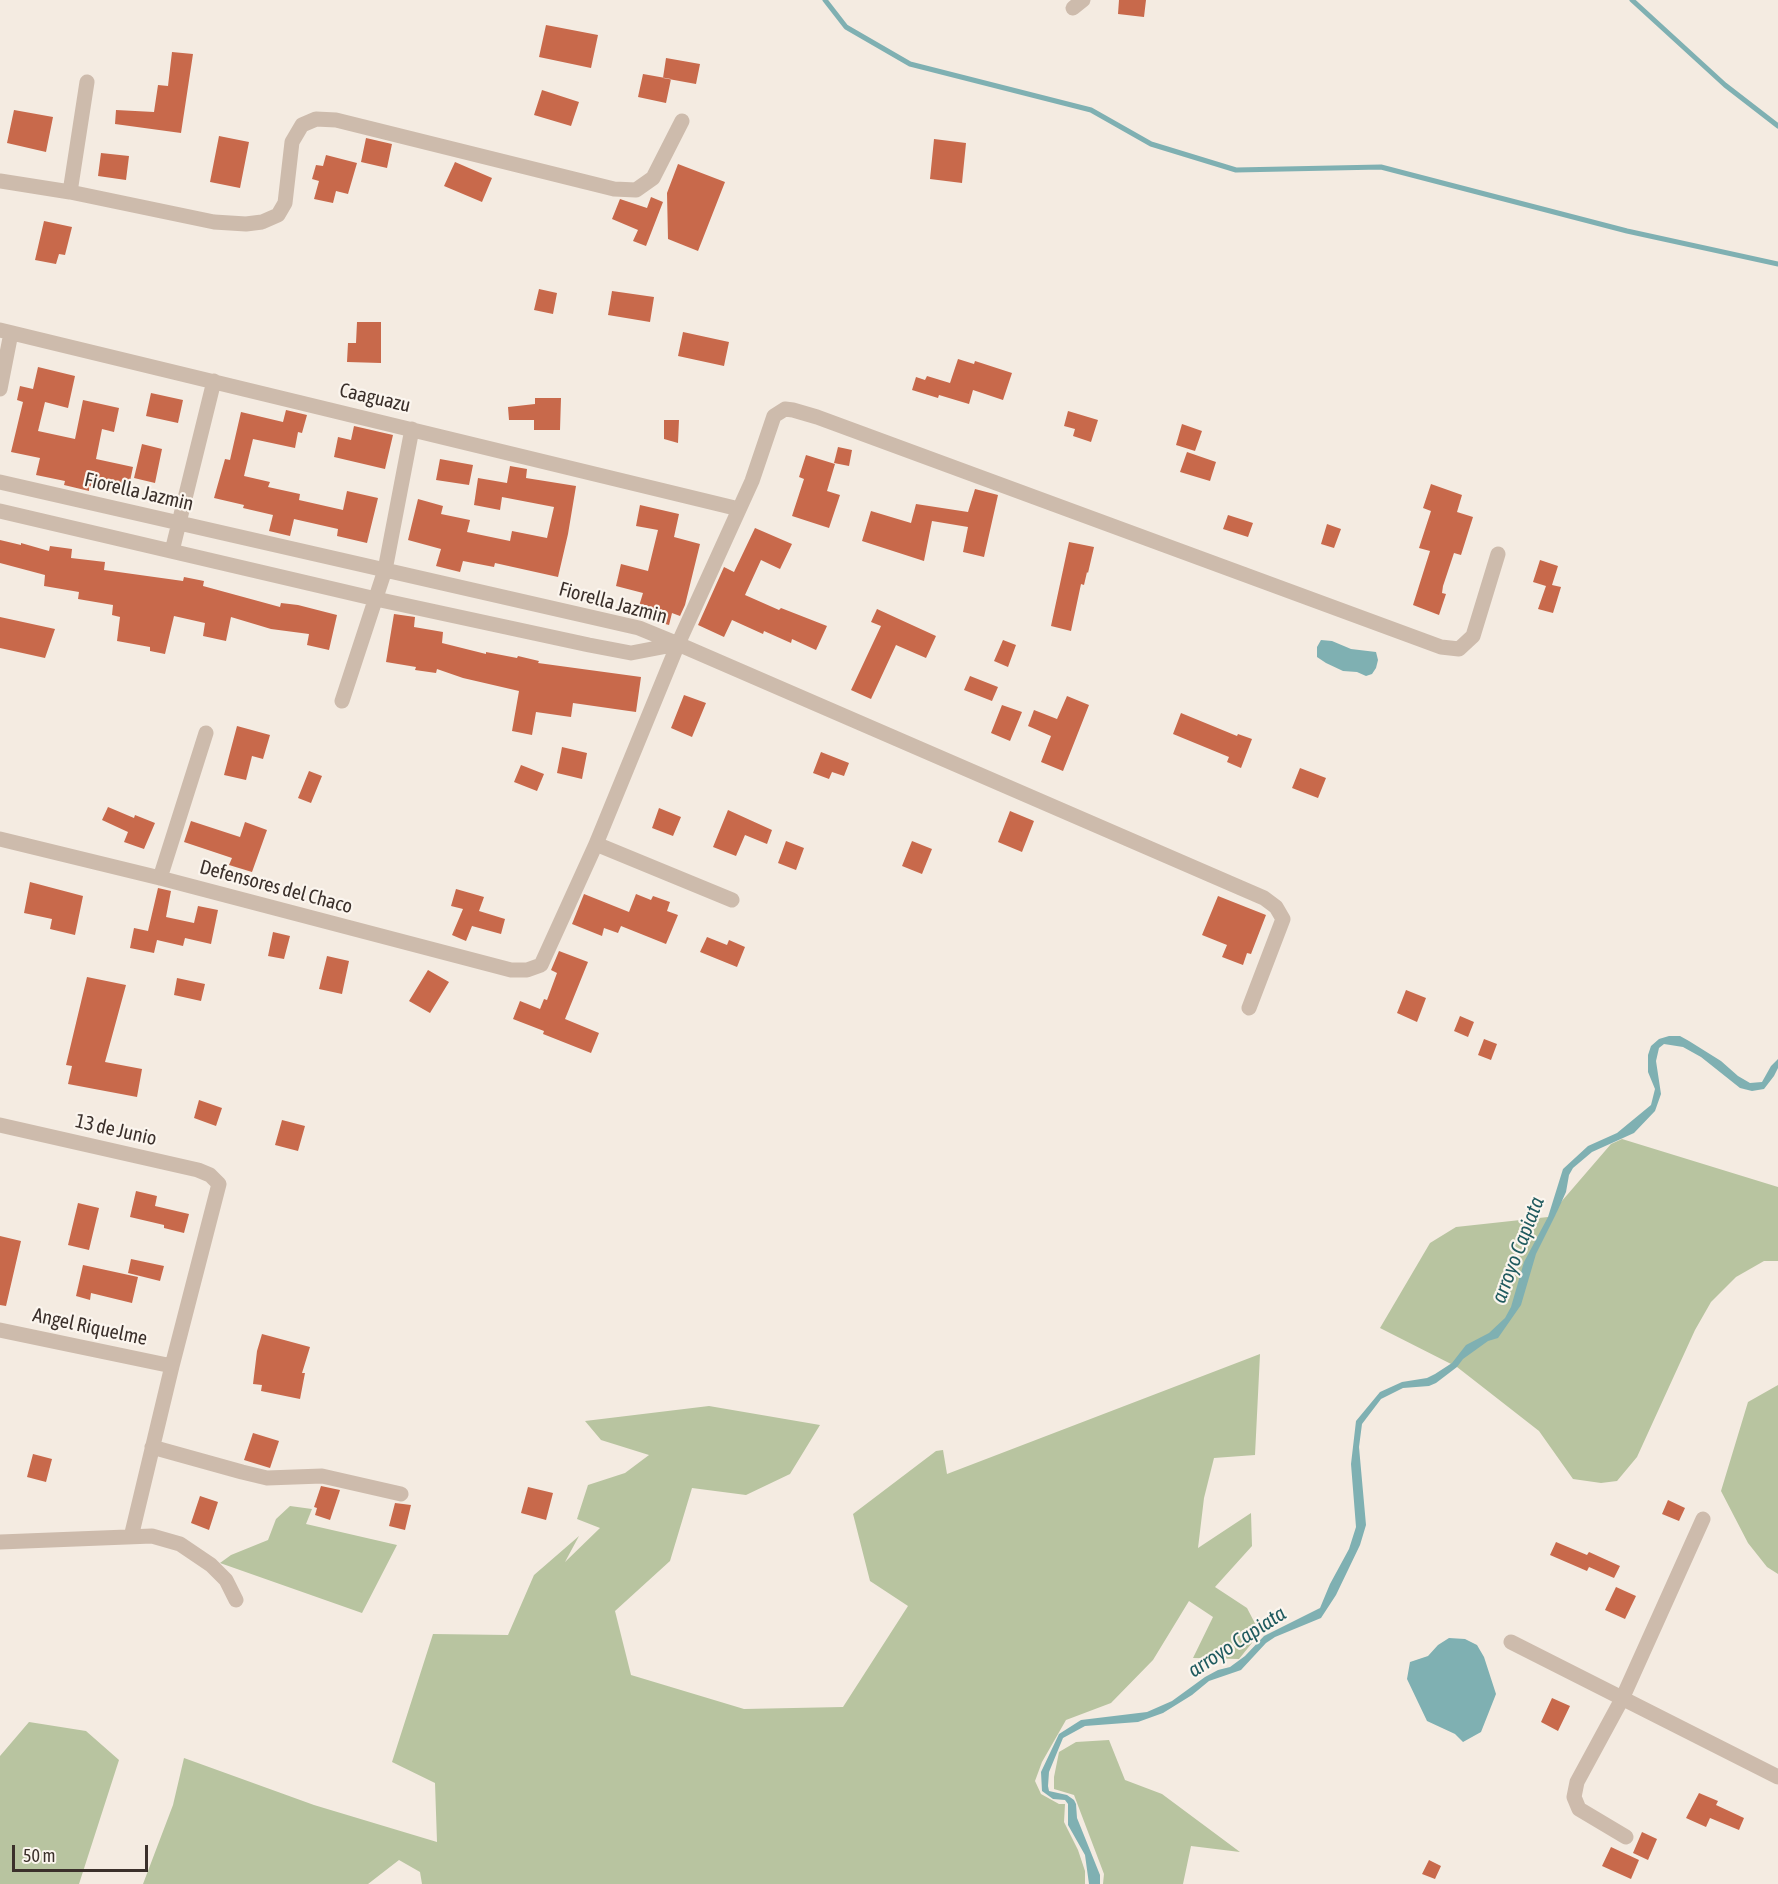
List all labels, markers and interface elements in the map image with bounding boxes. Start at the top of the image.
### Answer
street label: Caaguazu [337,378,413,418]
street label: Fiorella Jazmin [82,468,196,516]
street label: Fiorella Jazmin [556,577,670,629]
street label: Defensores del Chaco [197,855,355,919]
street label: 13 de Junio [73,1109,159,1151]
water label: arroyo Capiata [1486,1193,1550,1307]
street label: Angel Riquelme [31,1303,149,1351]
water label: arroyo Capiata [1183,1601,1291,1683]
scale bar [15,1833,152,1871]
text: 50 m [23,1845,55,1866]

